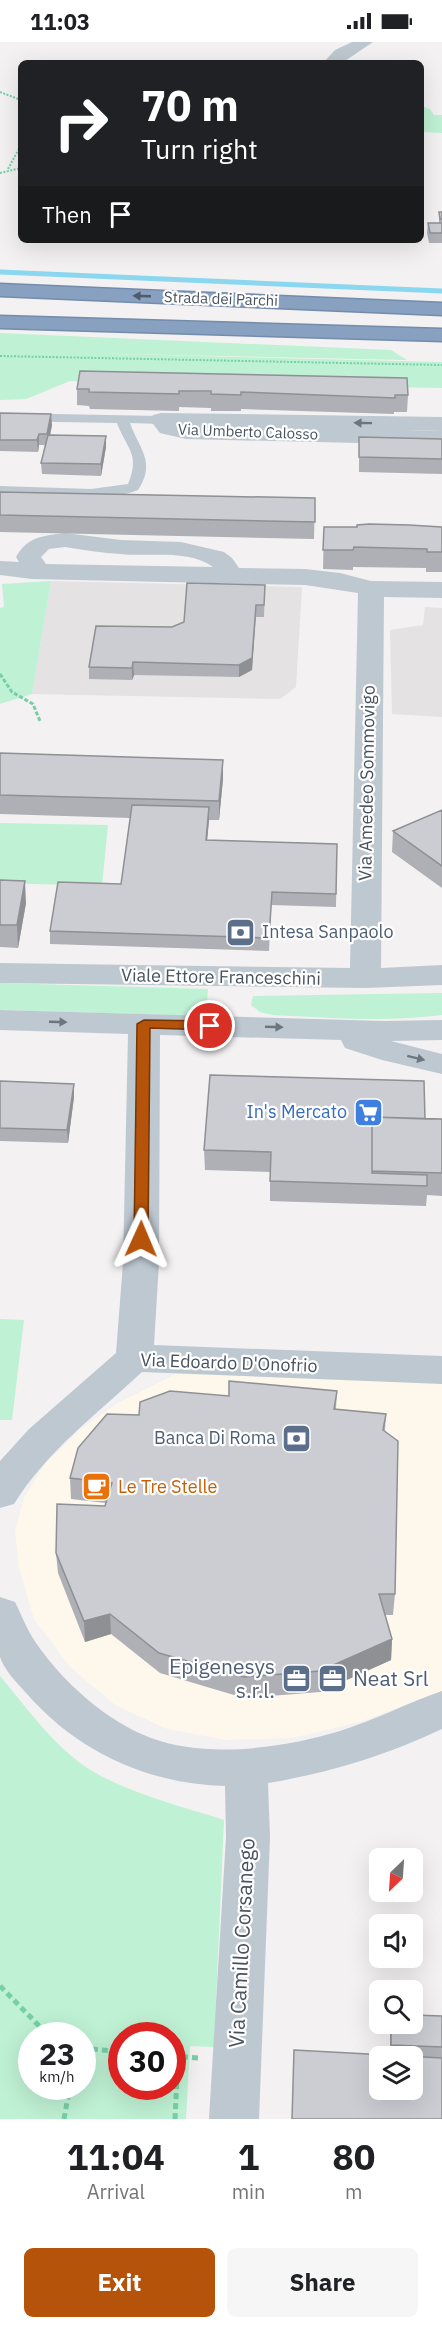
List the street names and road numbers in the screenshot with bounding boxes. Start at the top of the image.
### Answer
street label: Strada dei Parchi [164,287,278,310]
street label: Via Umberto Calosso [178,420,318,443]
street label: Via Amedeo Sommovigo [353,685,380,881]
street label: Viale Ettore Franceschini [121,963,321,990]
street label: Via Edoardo D'Onofrio [140,1348,318,1377]
street label: Via Camillo Corsanego [222,1837,260,2049]

